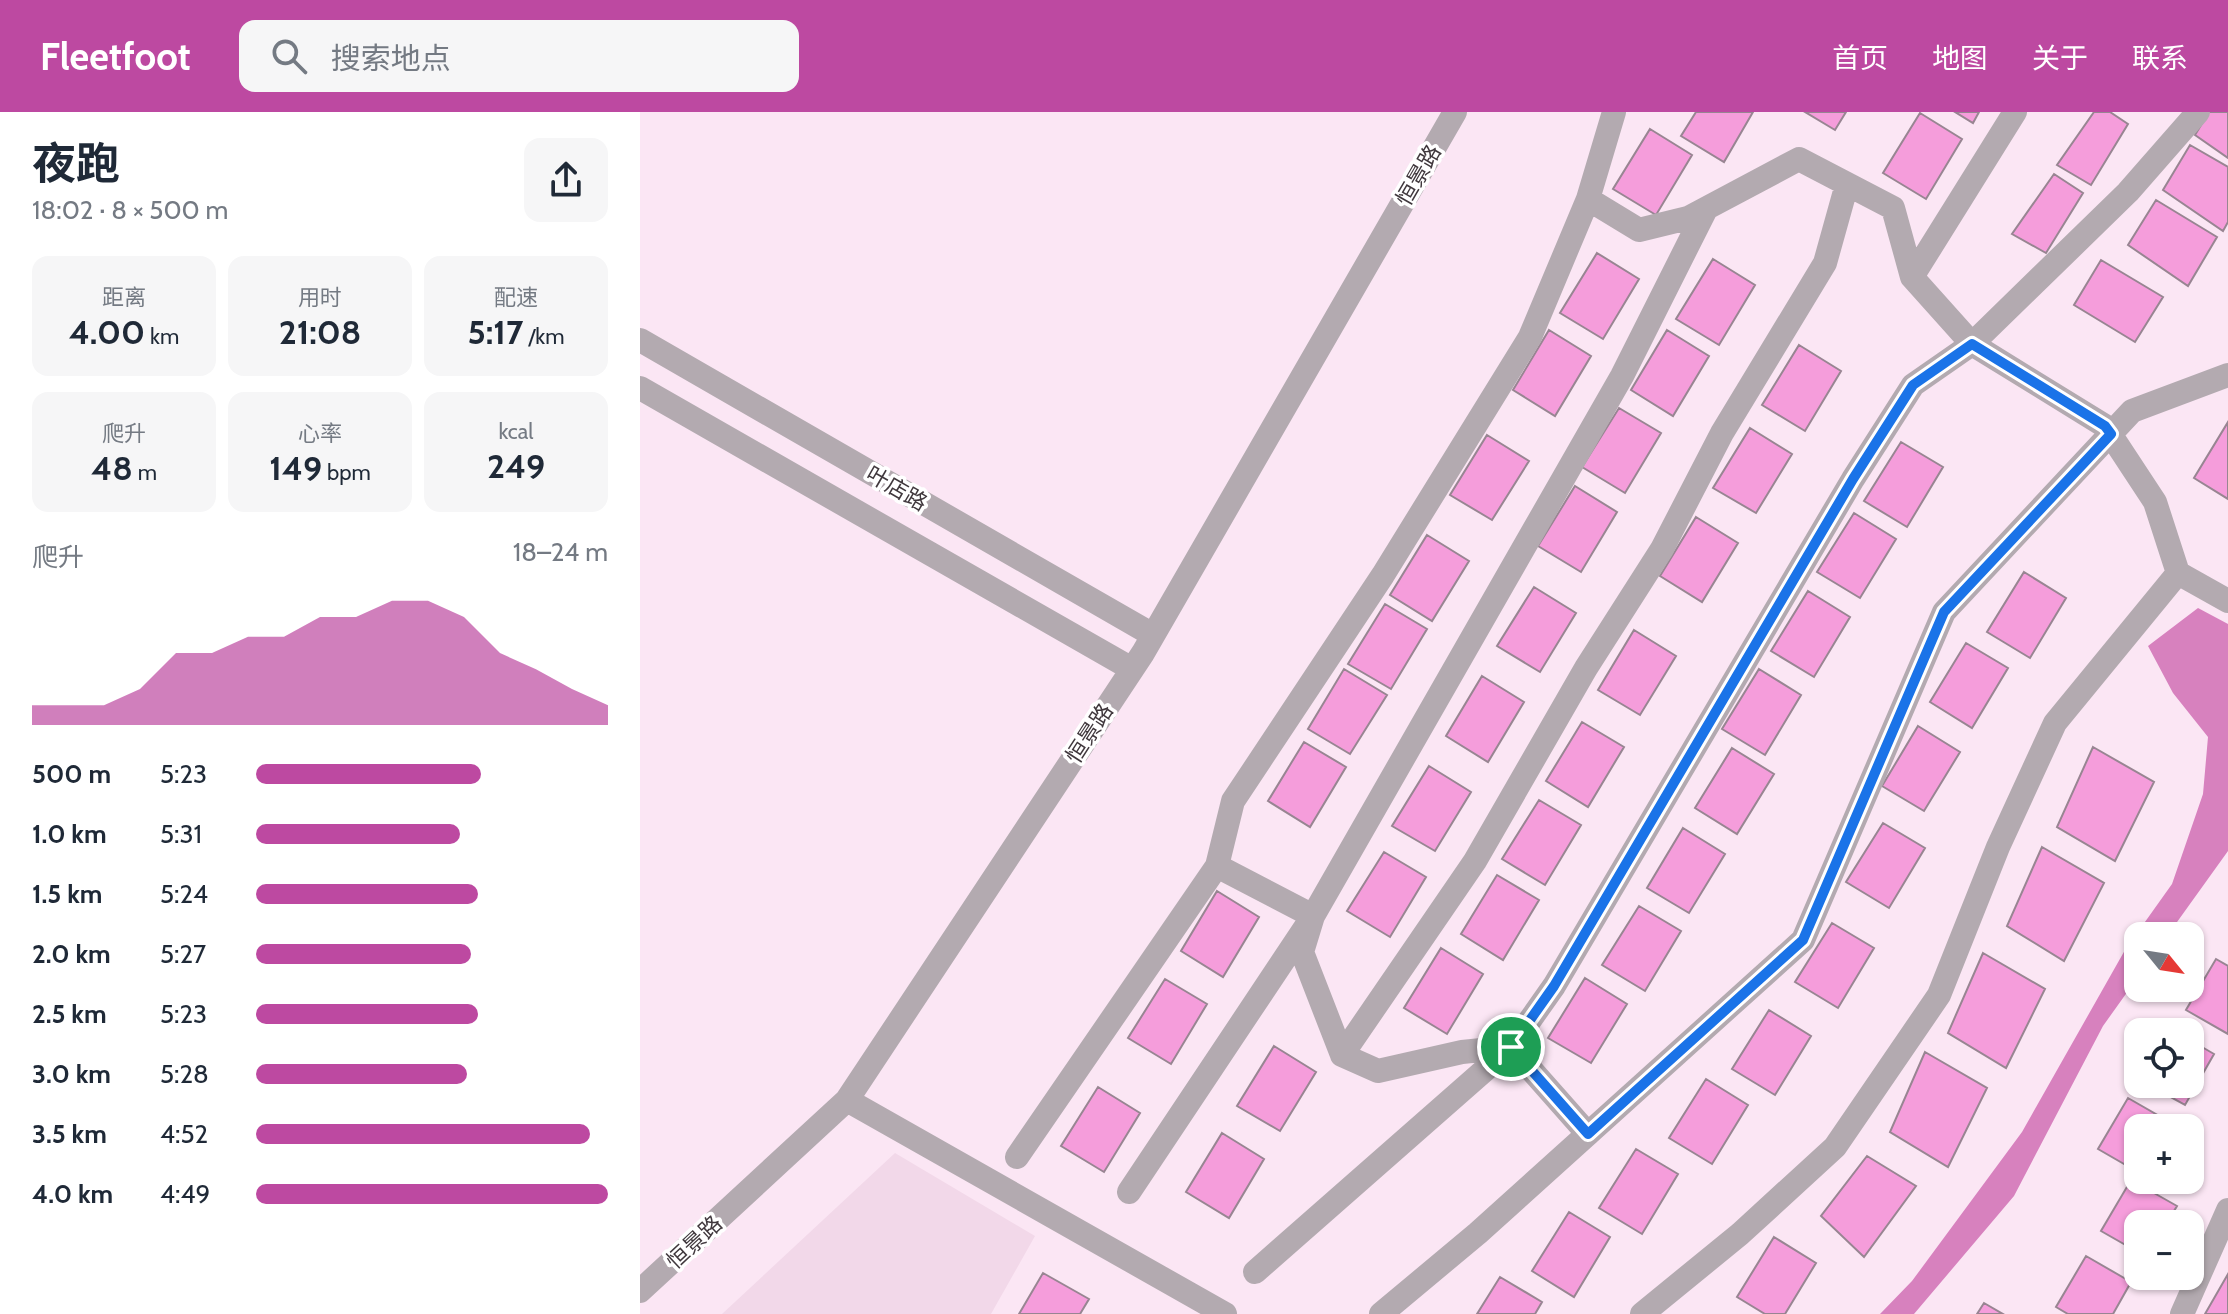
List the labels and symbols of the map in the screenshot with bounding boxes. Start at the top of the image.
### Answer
street label: 恒景路 [1390,140,1447,211]
street label: 叶店路 [861,460,932,517]
street label: 恒景路 [1060,698,1119,768]
north arrow [2124,922,2204,1002]
pin [1477,1013,1545,1081]
street label: 恒景路 [661,1210,728,1275]

